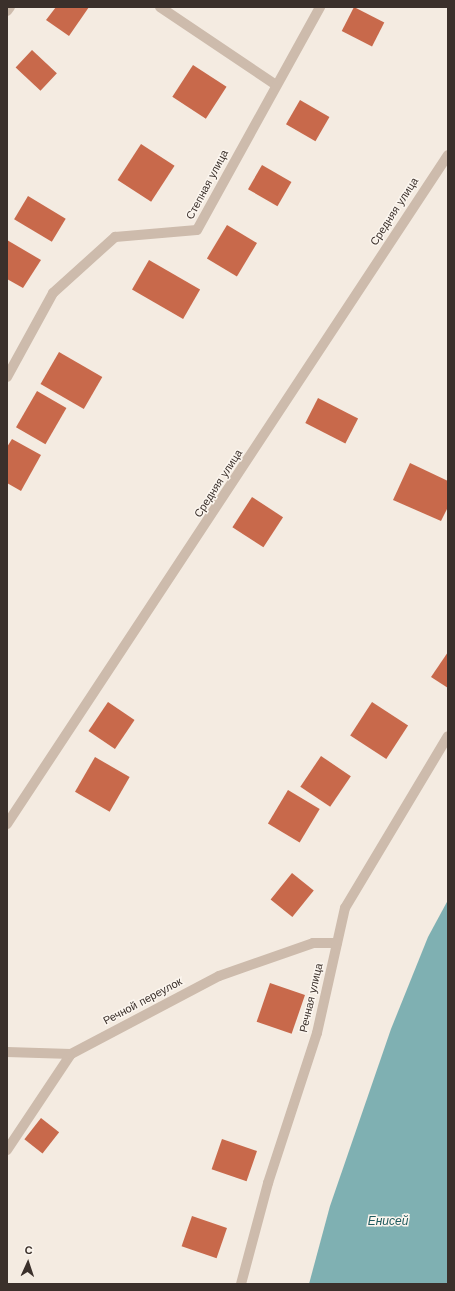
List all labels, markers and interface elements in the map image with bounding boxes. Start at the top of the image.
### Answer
street label: Степная улица [184,148,232,222]
street label: Средняя улица [368,176,422,248]
street label: Средняя улица [192,448,246,520]
street label: Речная улица [298,962,326,1034]
street label: Речной переулок [101,976,185,1028]
water label: Енисей [368,1215,408,1229]
north arrow [8,1243,48,1283]
text: С [24,1244,33,1257]

